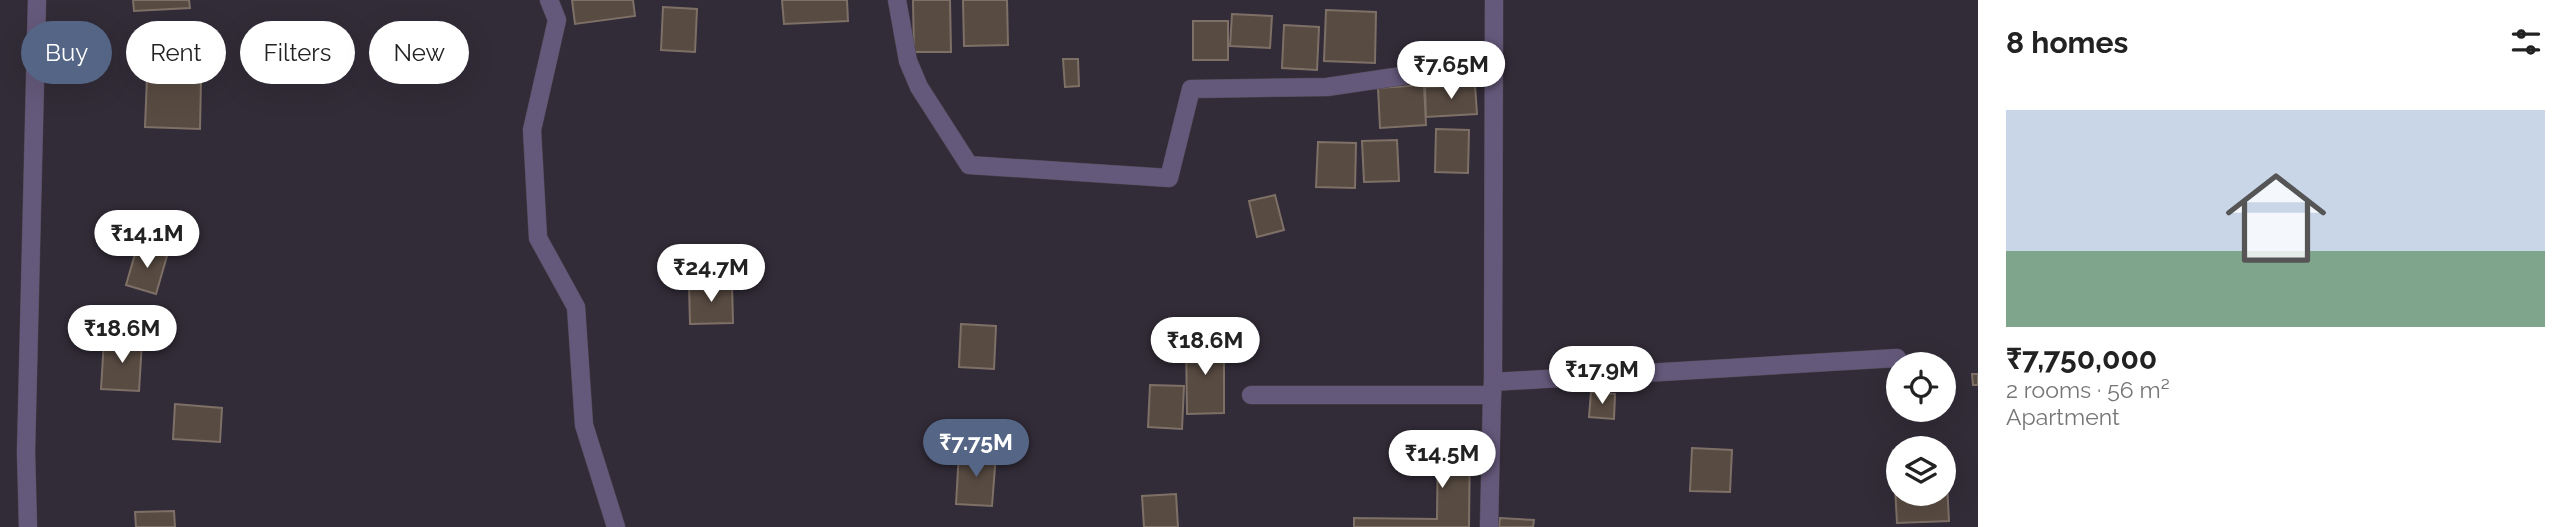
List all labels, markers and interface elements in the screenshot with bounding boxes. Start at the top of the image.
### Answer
chip: Buy [21,21,112,84]
chip: Rent [126,21,226,84]
chip: Filters [240,21,355,84]
chip: New [369,21,469,84]
icon: filters [2507,23,2545,61]
text: 8 homes [2006,25,2128,60]
pin: ₹7.65M [1394,42,1508,101]
text: ₹7.65M [1413,50,1489,77]
icon: home [2213,155,2339,281]
pin: ₹14.1M [90,210,204,270]
text: ₹14.1M [110,219,184,246]
pin: ₹24.7M [654,244,768,304]
text: ₹24.7M [673,253,749,280]
pin: ₹18.6M [65,306,179,365]
text: ₹18.6M [84,314,160,341]
pin: ₹18.6M [1148,318,1262,377]
text: ₹18.6M [1167,326,1243,353]
text: ₹7,750,000 [2006,341,2157,376]
pin: ₹17.9M [1545,346,1659,406]
map controls [1886,352,1956,506]
button: locate [1886,352,1956,422]
text: ₹17.9M [1565,355,1639,382]
text: 2 rooms · 56 m² [2006,376,2170,403]
text: Apartment [2006,403,2120,430]
pin: ₹7.75M [919,420,1033,479]
text: ₹7.75M [939,428,1013,455]
pin: ₹14.5M [1385,430,1499,490]
button: layers [1886,436,1956,506]
text: ₹14.5M [1405,439,1479,466]

